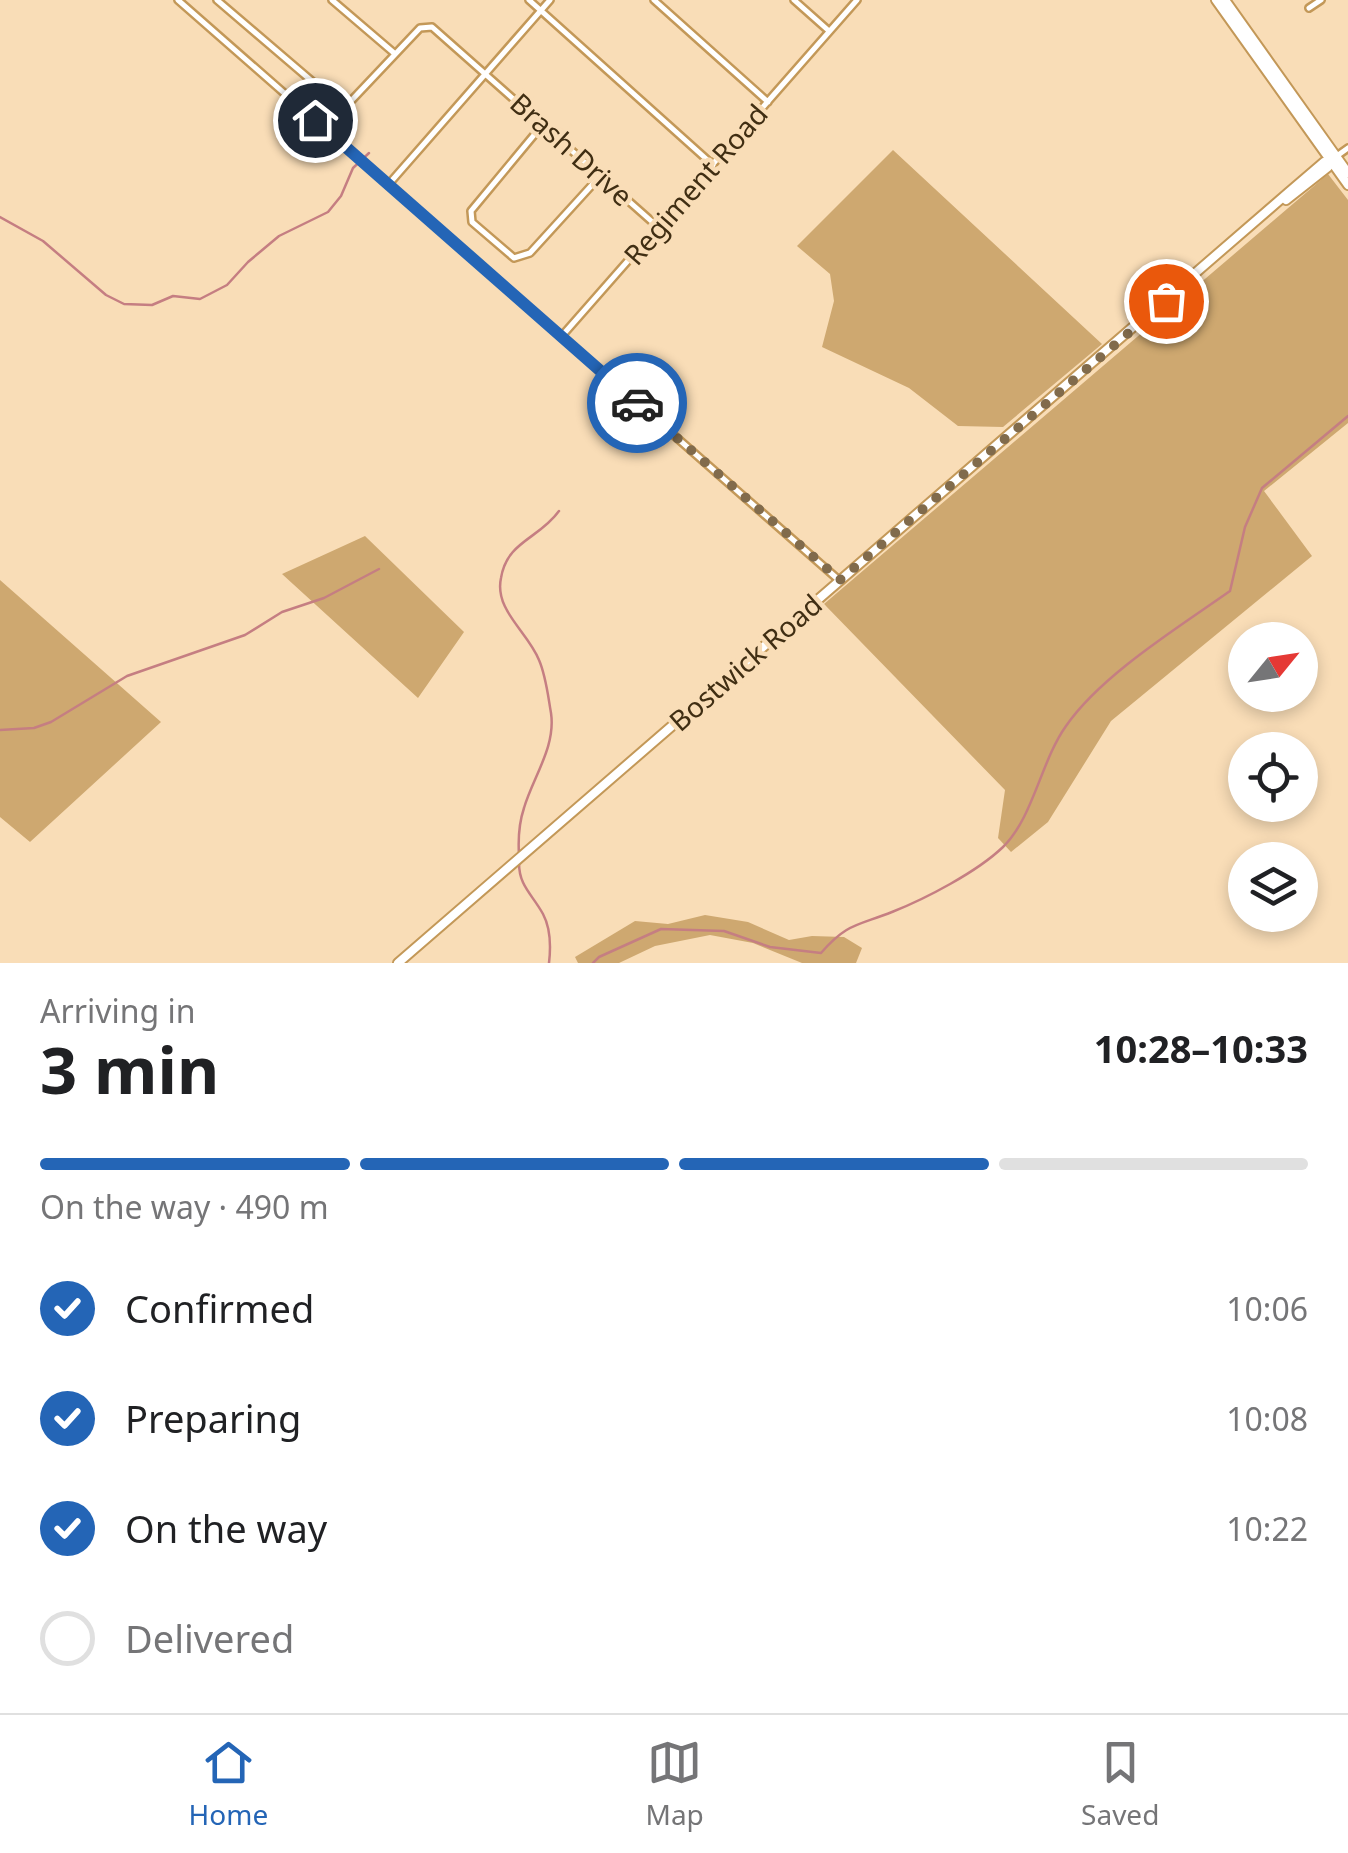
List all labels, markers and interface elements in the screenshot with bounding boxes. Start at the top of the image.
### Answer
pin [273,78,358,163]
street label: Brash Drive [503,84,641,214]
icon: home [288,93,343,148]
street label: Regiment Road [615,95,775,273]
pin [1124,259,1209,344]
icon: bag [1139,274,1194,329]
courier [587,353,687,453]
icon: car [610,376,665,431]
street label: Bostwick Road [661,585,829,739]
north arrow [1228,622,1318,712]
map controls [1228,622,1318,932]
button: locate [1228,732,1318,822]
button: layers [1228,842,1318,932]
text: Arriving in [40,989,195,1032]
text: 10:28–10:33 [1094,1022,1308,1074]
text: 3 min [40,1025,219,1113]
text: On the way · 490 m [40,1185,329,1228]
icon: check [40,1281,95,1336]
text: Confirmed [125,1282,314,1334]
text: 10:06 [1226,1287,1308,1330]
icon: check [40,1391,95,1446]
text: Preparing [125,1392,301,1444]
text: 10:08 [1226,1397,1308,1440]
icon: check [40,1501,95,1556]
text: On the way [125,1502,327,1554]
text: 10:22 [1226,1507,1308,1550]
text: Delivered [125,1612,294,1664]
tab: Home [189,1735,268,1833]
tab: Map [646,1735,704,1833]
tab: Saved [1081,1735,1159,1833]

